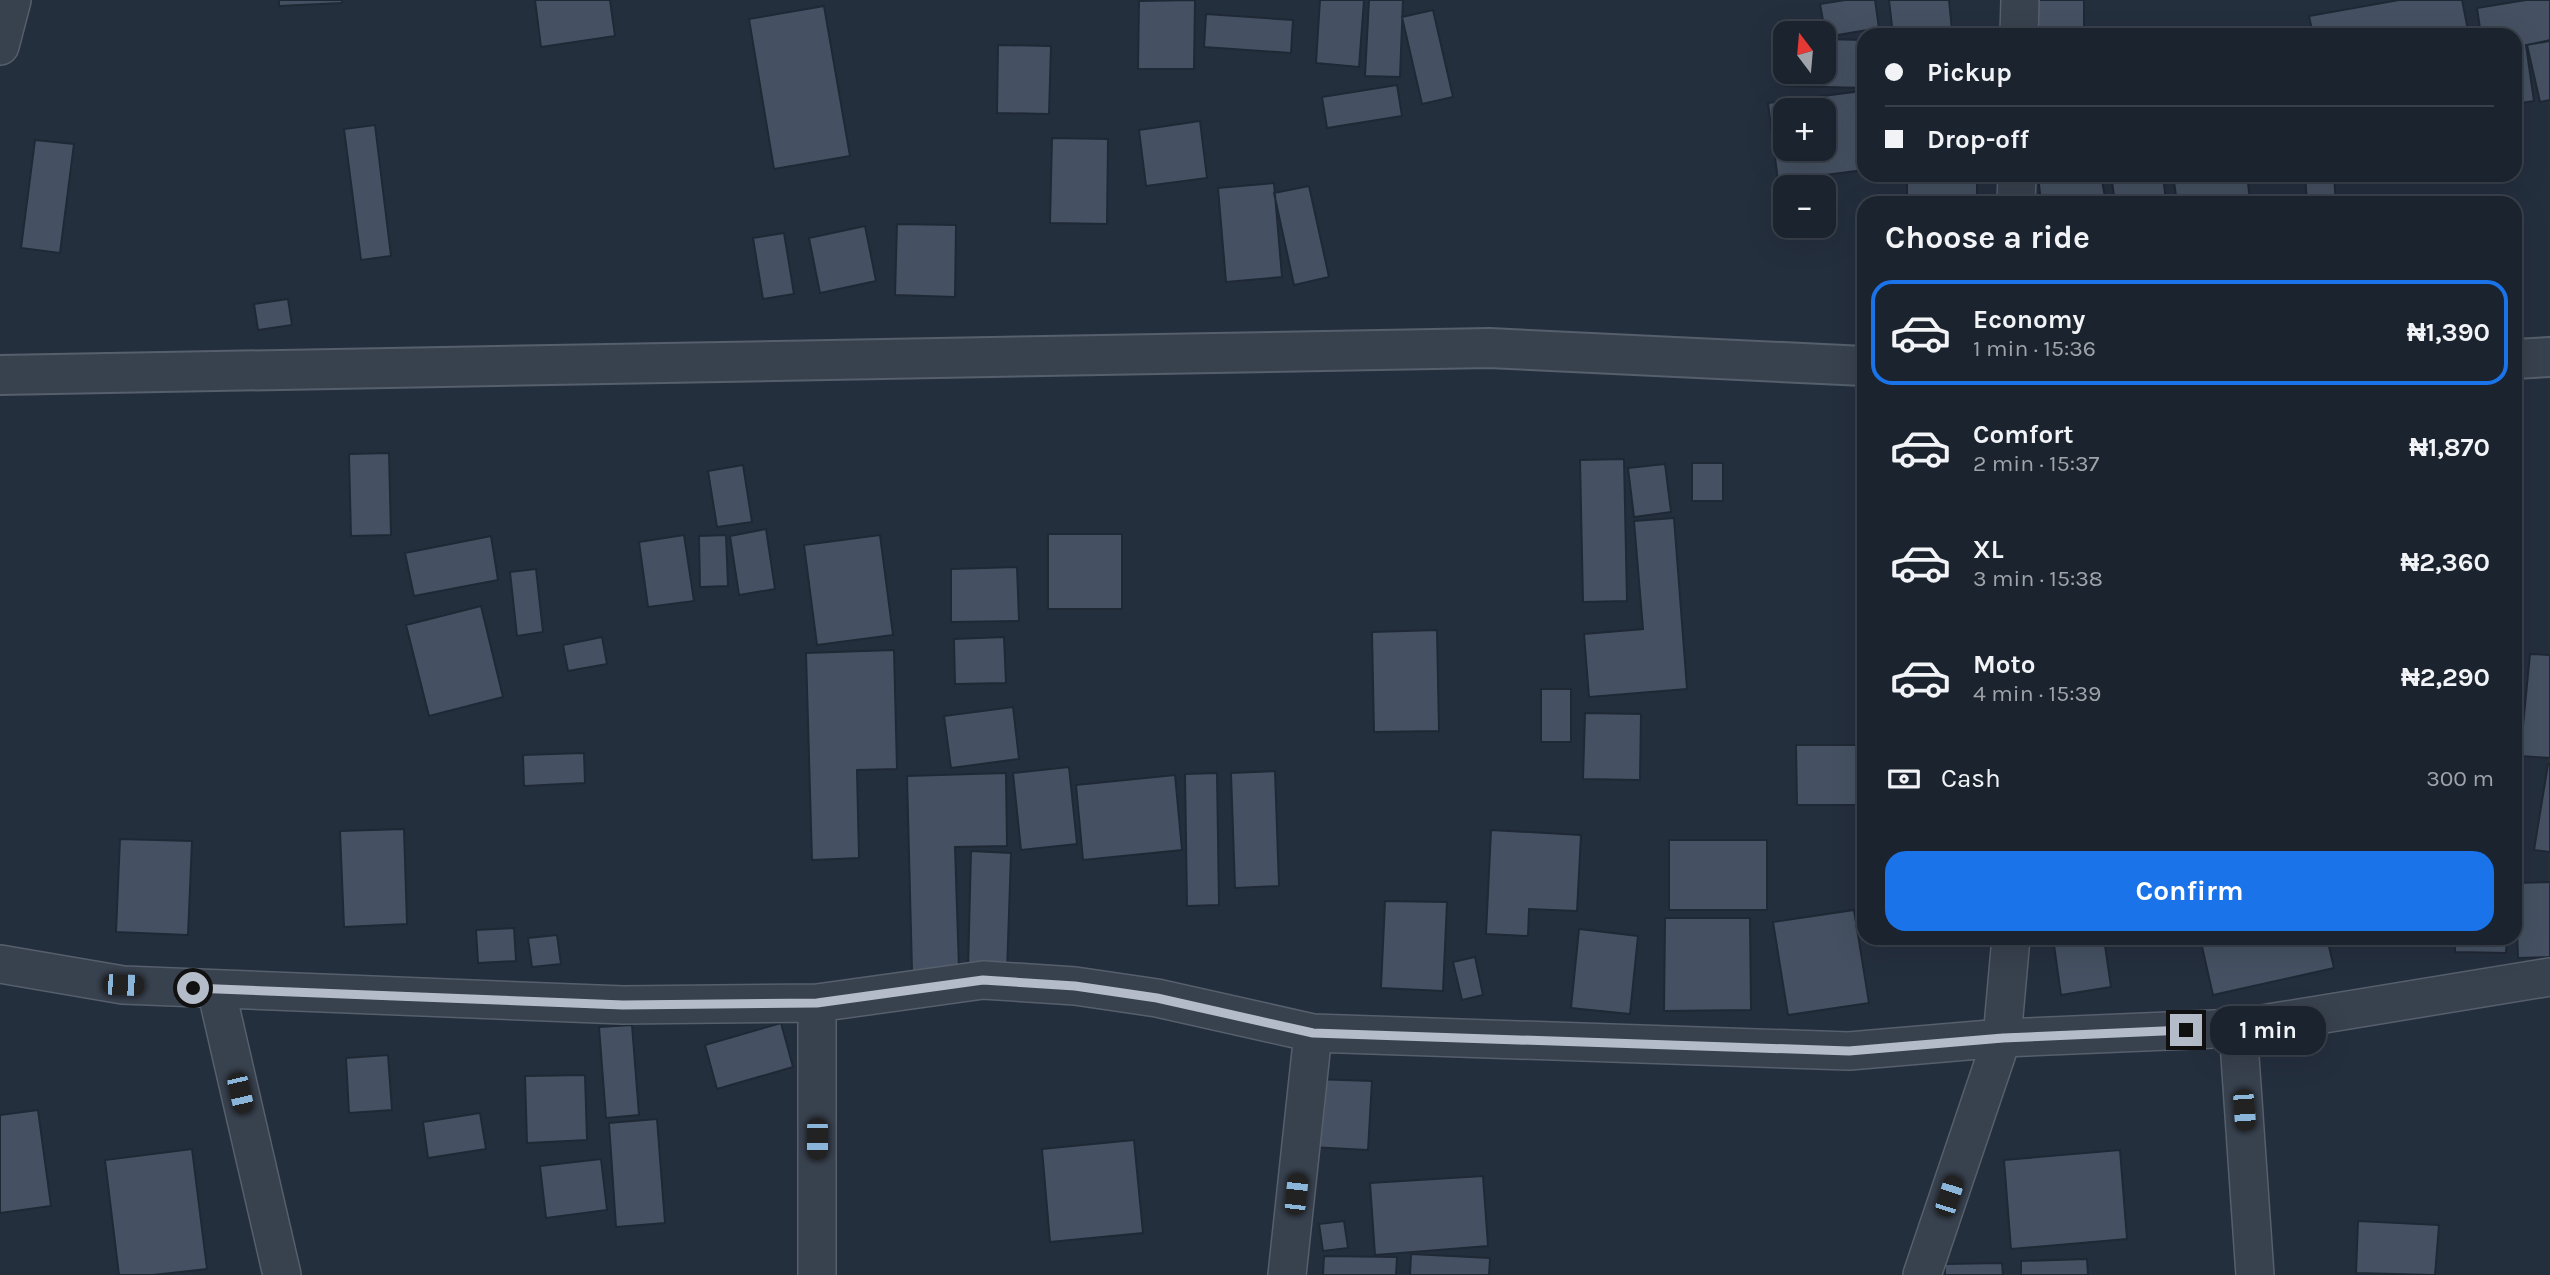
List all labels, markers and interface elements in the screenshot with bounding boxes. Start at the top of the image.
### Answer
north arrow [1773,21,1836,84]
map controls [1773,21,1836,238]
text: Pickup [1927,57,2012,88]
button: + [1773,98,1836,161]
text: Drop-off [1927,124,2029,155]
button: − [1773,175,1836,238]
text: Choose a ride [1885,219,2090,256]
icon: car [1889,301,1952,364]
text: Economy [1973,304,2085,335]
text: ₦1,390 [2407,317,2490,348]
text: 1 min · 15:36 [1973,335,2096,362]
icon: car [1889,416,1952,479]
text: Comfort [1973,419,2074,450]
text: ₦1,870 [2409,432,2490,463]
text: 2 min · 15:37 [1973,450,2099,477]
icon: car [1889,531,1952,594]
text: XL [1973,534,2004,565]
text: ₦2,360 [2401,547,2490,578]
text: 3 min · 15:38 [1973,565,2103,592]
icon: car [1889,646,1952,709]
text: Moto [1973,649,2035,680]
text: ₦2,290 [2401,662,2490,693]
text: 4 min · 15:39 [1973,680,2101,707]
icon: cash [1885,760,1923,798]
text: Cash [1941,763,2001,794]
text: 300 m [2426,765,2494,792]
button: Confirm [1885,851,2494,931]
route start [177,972,209,1004]
car [102,974,145,996]
callout: 1 min [2210,1006,2326,1054]
route end [2170,1014,2202,1046]
text: 1 min [2239,1017,2297,1044]
car [226,1070,255,1116]
car [2233,1088,2256,1132]
car [807,1118,828,1160]
car [1284,1172,1309,1216]
car [1933,1173,1966,1219]

